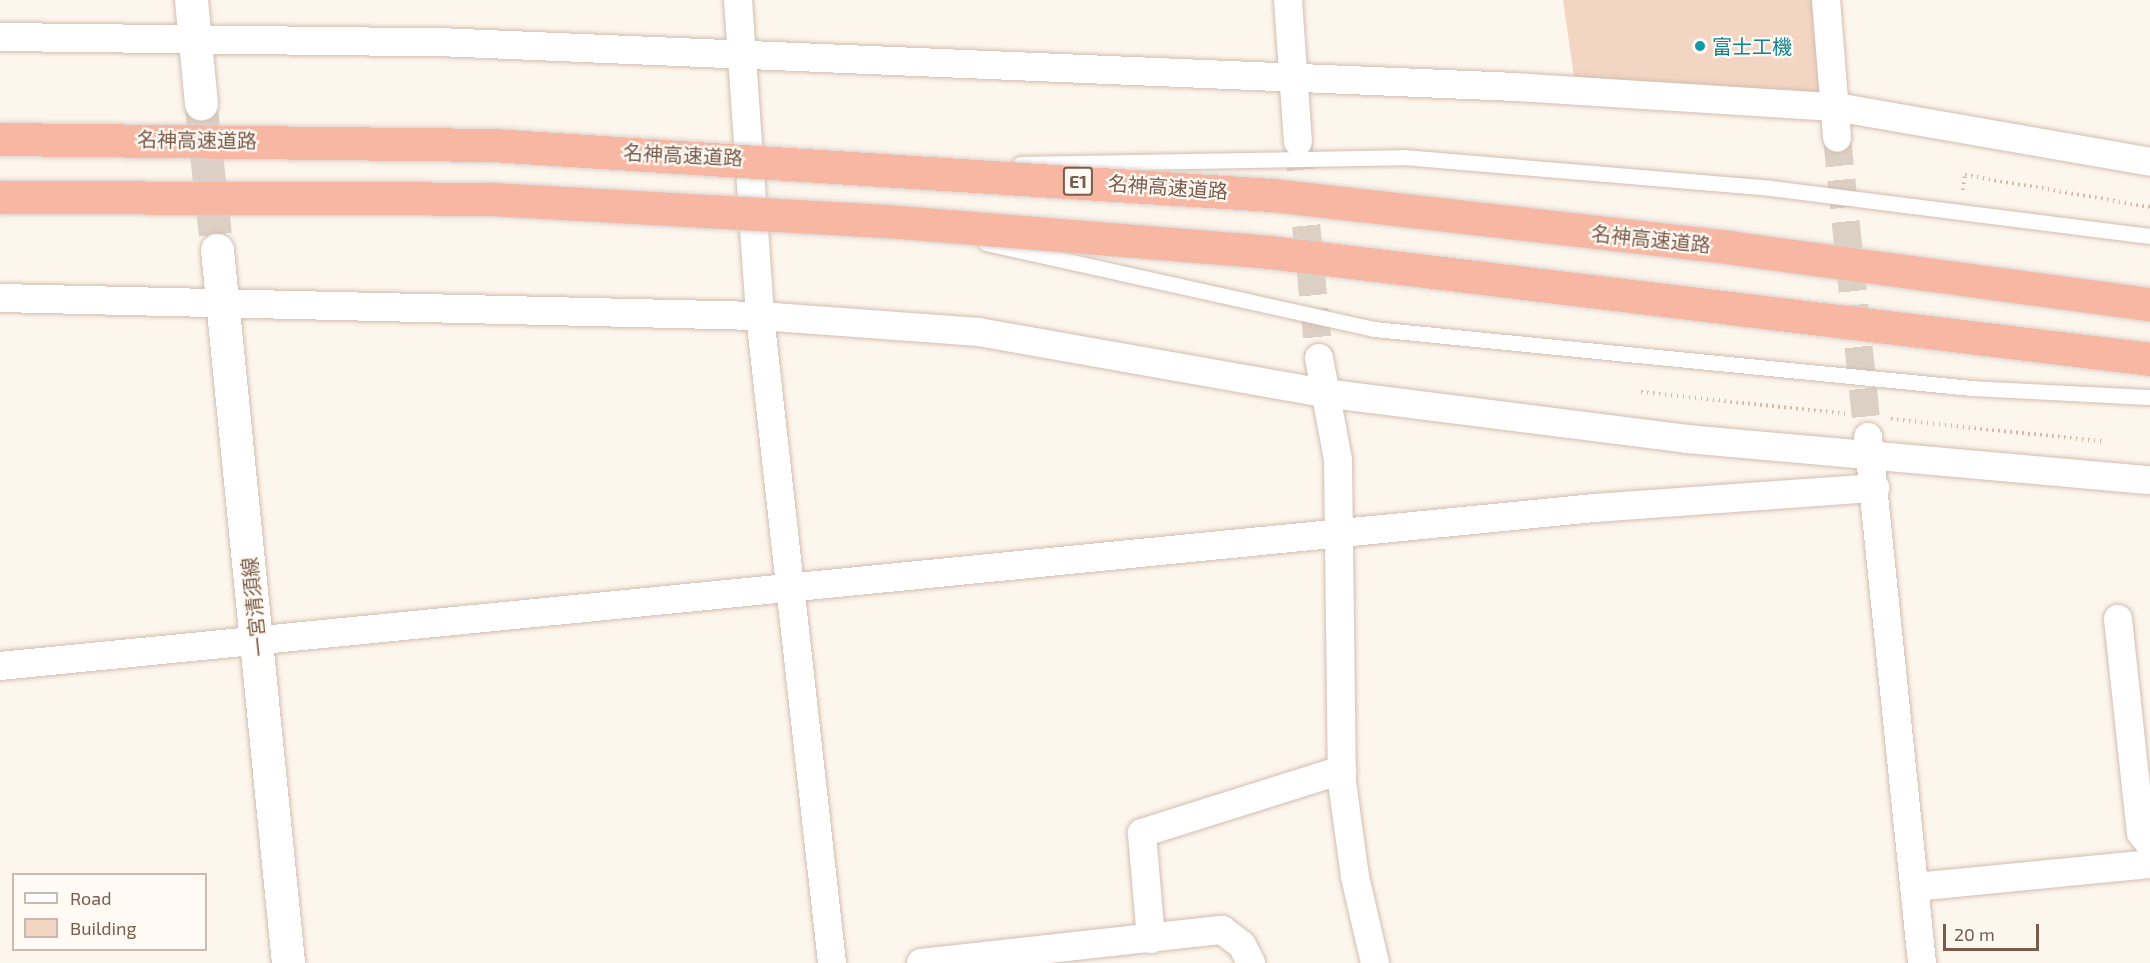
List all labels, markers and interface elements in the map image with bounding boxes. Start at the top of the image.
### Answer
place label: 富士工機 [1712,34,1792,58]
marker: 富士工機 [1693,39,1707,53]
street label: 名神高速道路 [137,127,257,153]
street label: 名神高速道路 [622,140,744,170]
road number: E1 [1062,166,1094,196]
street label: 名神高速道路 [1107,171,1229,203]
street label: 名神高速道路 [1590,221,1712,257]
street label: 一宮清須線 [237,556,271,658]
legend [12,873,207,951]
text: Road [70,887,111,909]
scale bar [1946,912,2042,950]
text: Building [70,917,137,939]
text: 20 m [1954,923,1995,945]

